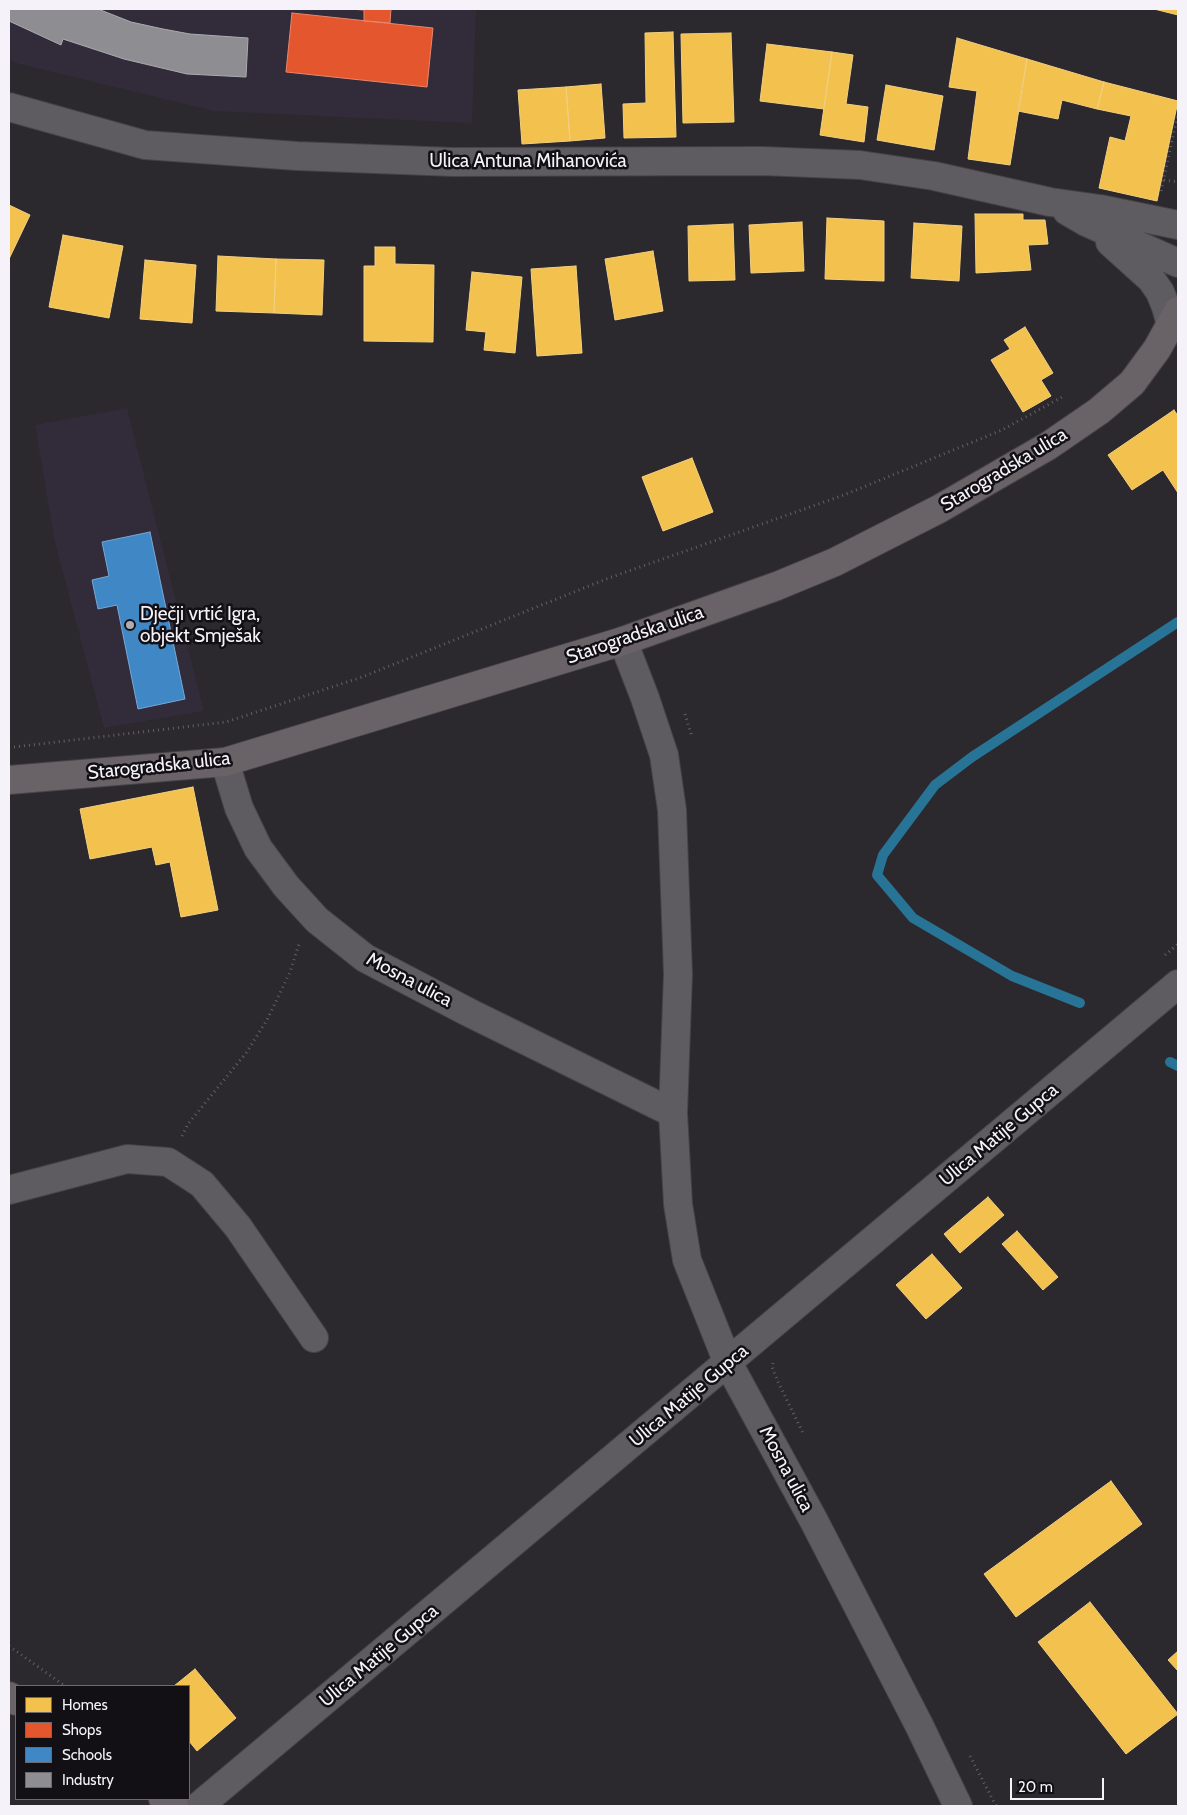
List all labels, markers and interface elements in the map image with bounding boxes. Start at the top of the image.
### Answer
street label: Ulica Antuna Mihanovića [429,150,627,172]
street label: Starogradska ulica [937,423,1071,517]
street label: Starogradska ulica [563,601,707,669]
place label: Dječji vrtić Igra, objekt Smješak [140,603,261,647]
marker: Dječji vrtić Igra, objekt Smješak [124,619,136,631]
street label: Starogradska ulica [86,747,232,785]
street label: Mosna ulica [362,948,456,1012]
street label: Ulica Matije Gupca [935,1079,1063,1191]
street label: Ulica Matije Gupca [625,1340,753,1452]
street label: Mosna ulica [754,1422,818,1516]
street label: Ulica Matije Gupca [315,1600,443,1712]
legend [15,1685,190,1800]
text: Homes [62,1696,108,1714]
text: Shops [62,1721,102,1739]
text: Schools [62,1746,112,1764]
scale bar [1012,1768,1106,1800]
text: Industry [62,1771,114,1789]
text: 20 m [1018,1778,1053,1796]

